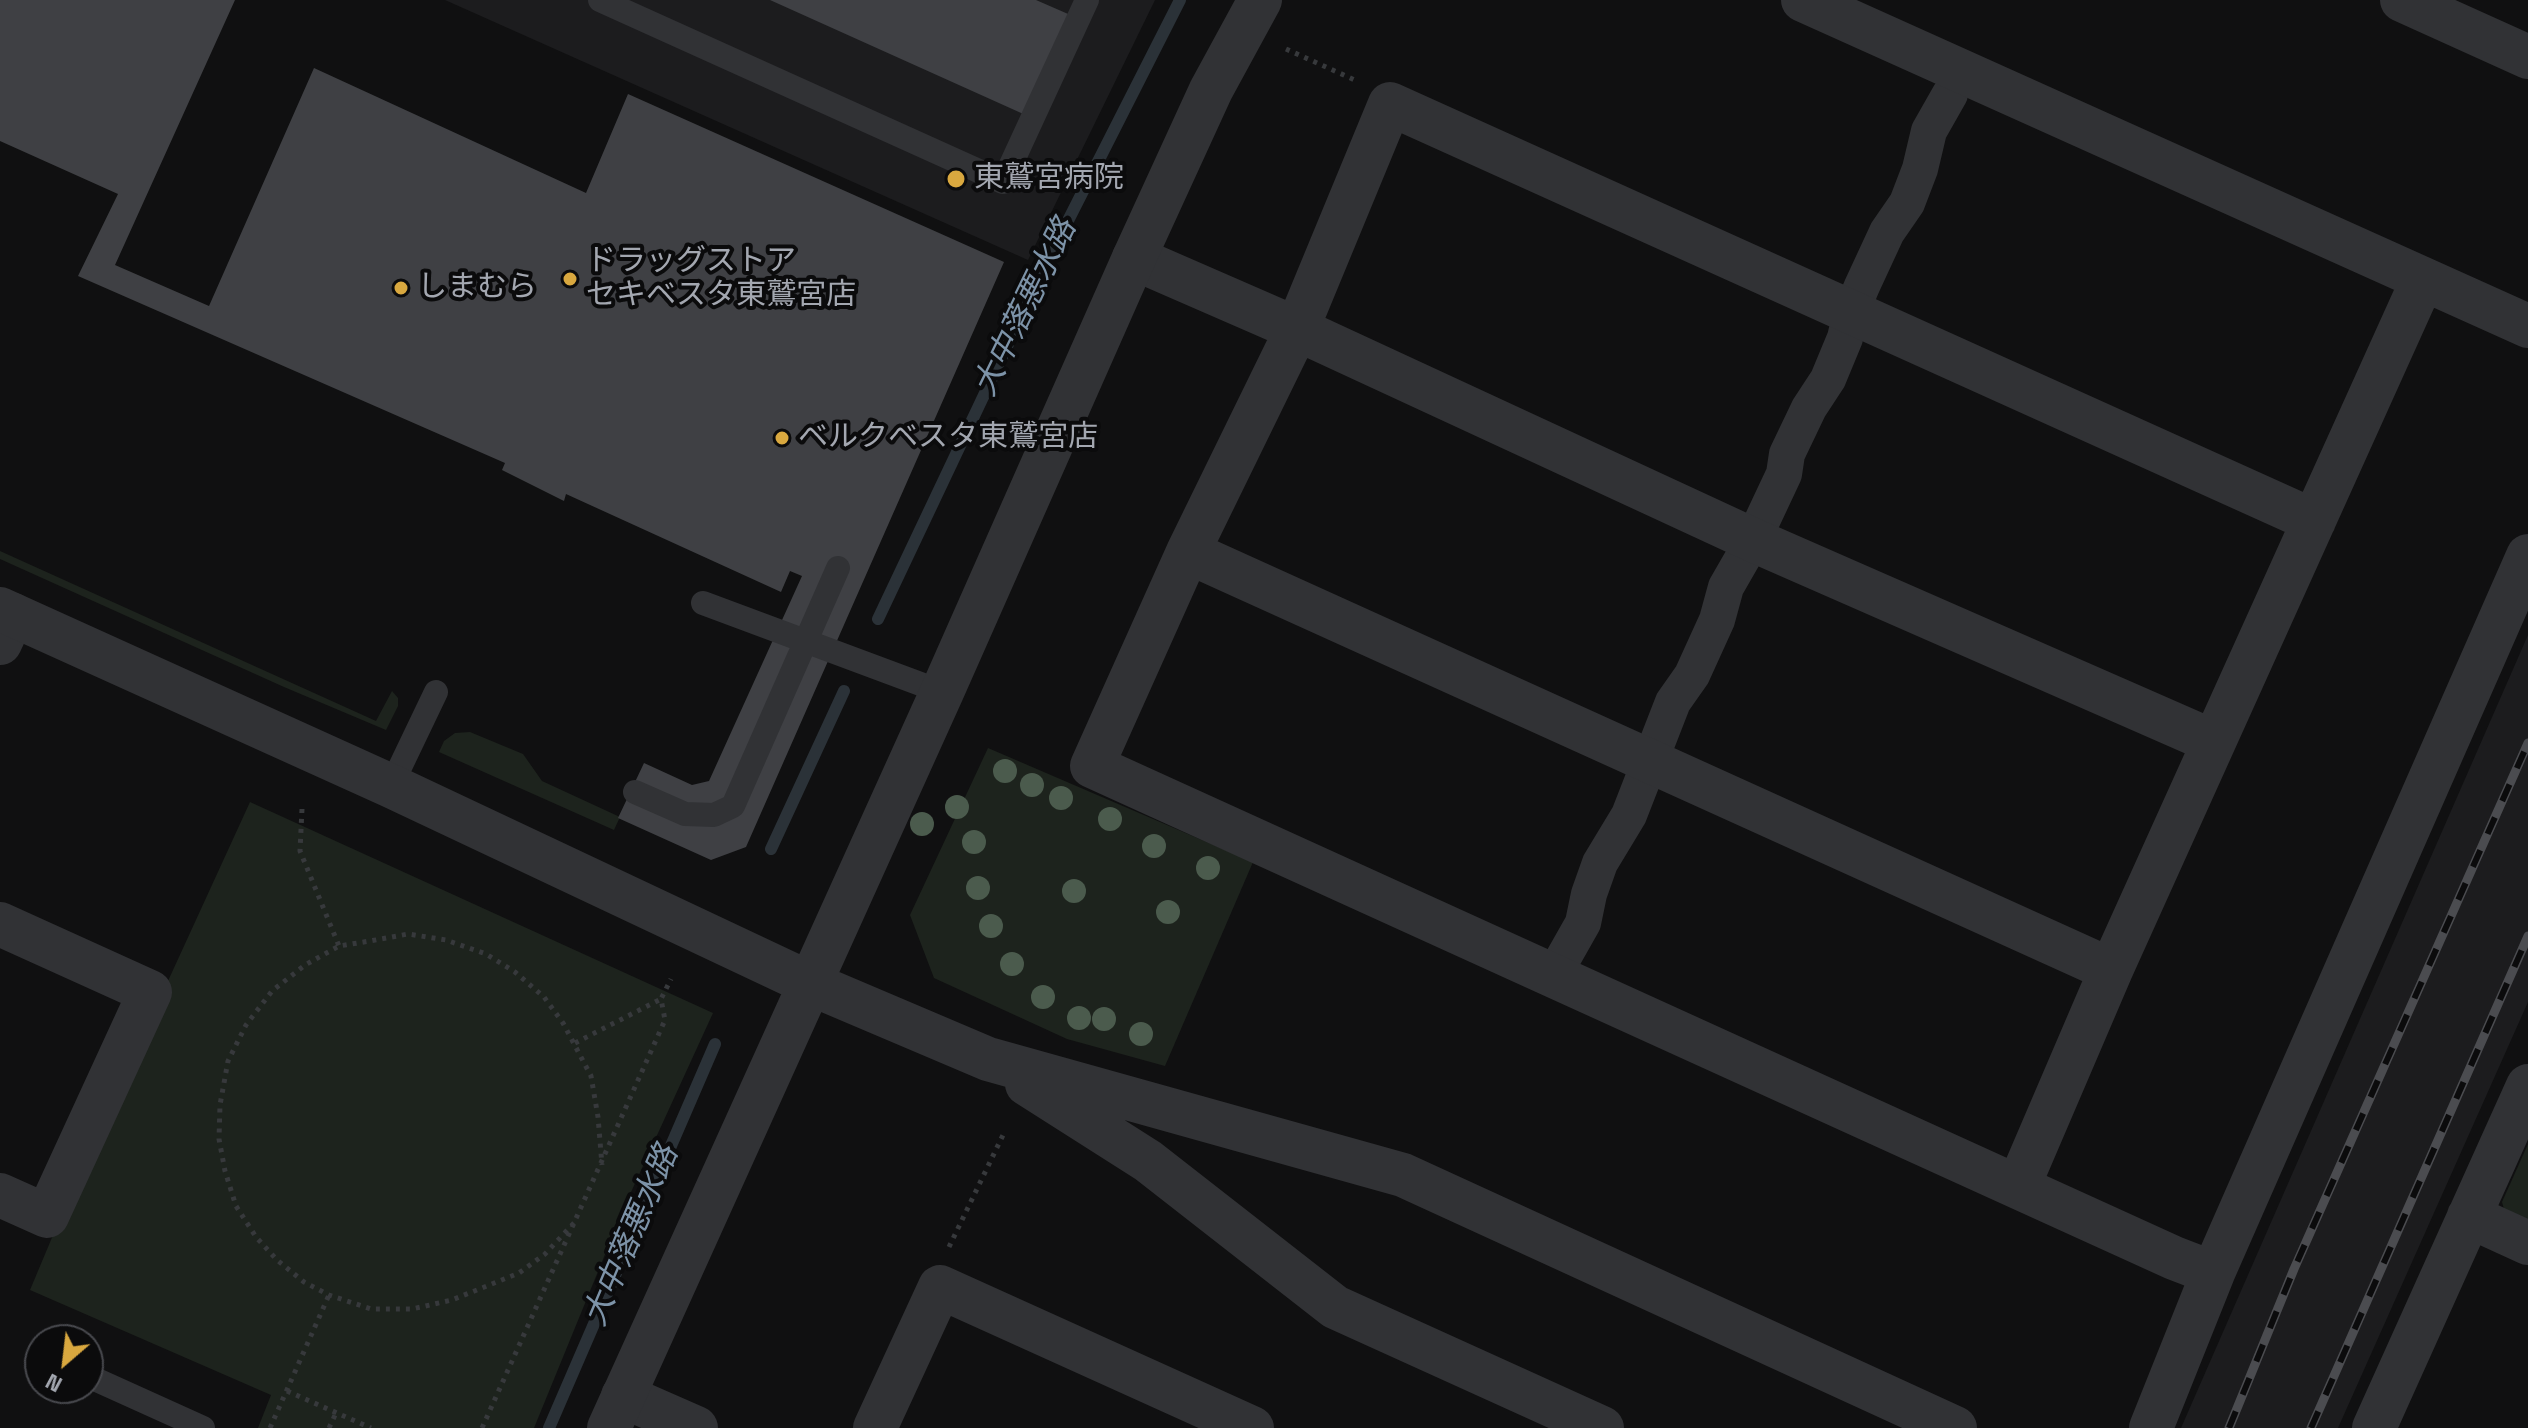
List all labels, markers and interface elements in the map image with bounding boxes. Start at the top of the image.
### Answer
place label: 東鷲宮病院 [974,161,1124,197]
marker: 東鷲宮病院 [945,168,967,190]
water label: 大中落悪水路 [967,213,1085,403]
place label: ドラッグストア セキベスタ東鷲宮店 [586,244,856,314]
place label: しまむら [417,270,537,306]
marker: ドラッグストア セキベスタ東鷲宮店 [561,270,579,288]
marker: しまむら [392,279,410,297]
place label: ベルクベスタ東鷲宮店 [798,420,1098,456]
marker: ベルクベスタ東鷲宮店 [773,429,791,447]
water label: 大中落悪水路 [577,1140,687,1332]
north arrow [24,1324,104,1404]
text: N [41,1368,67,1399]

